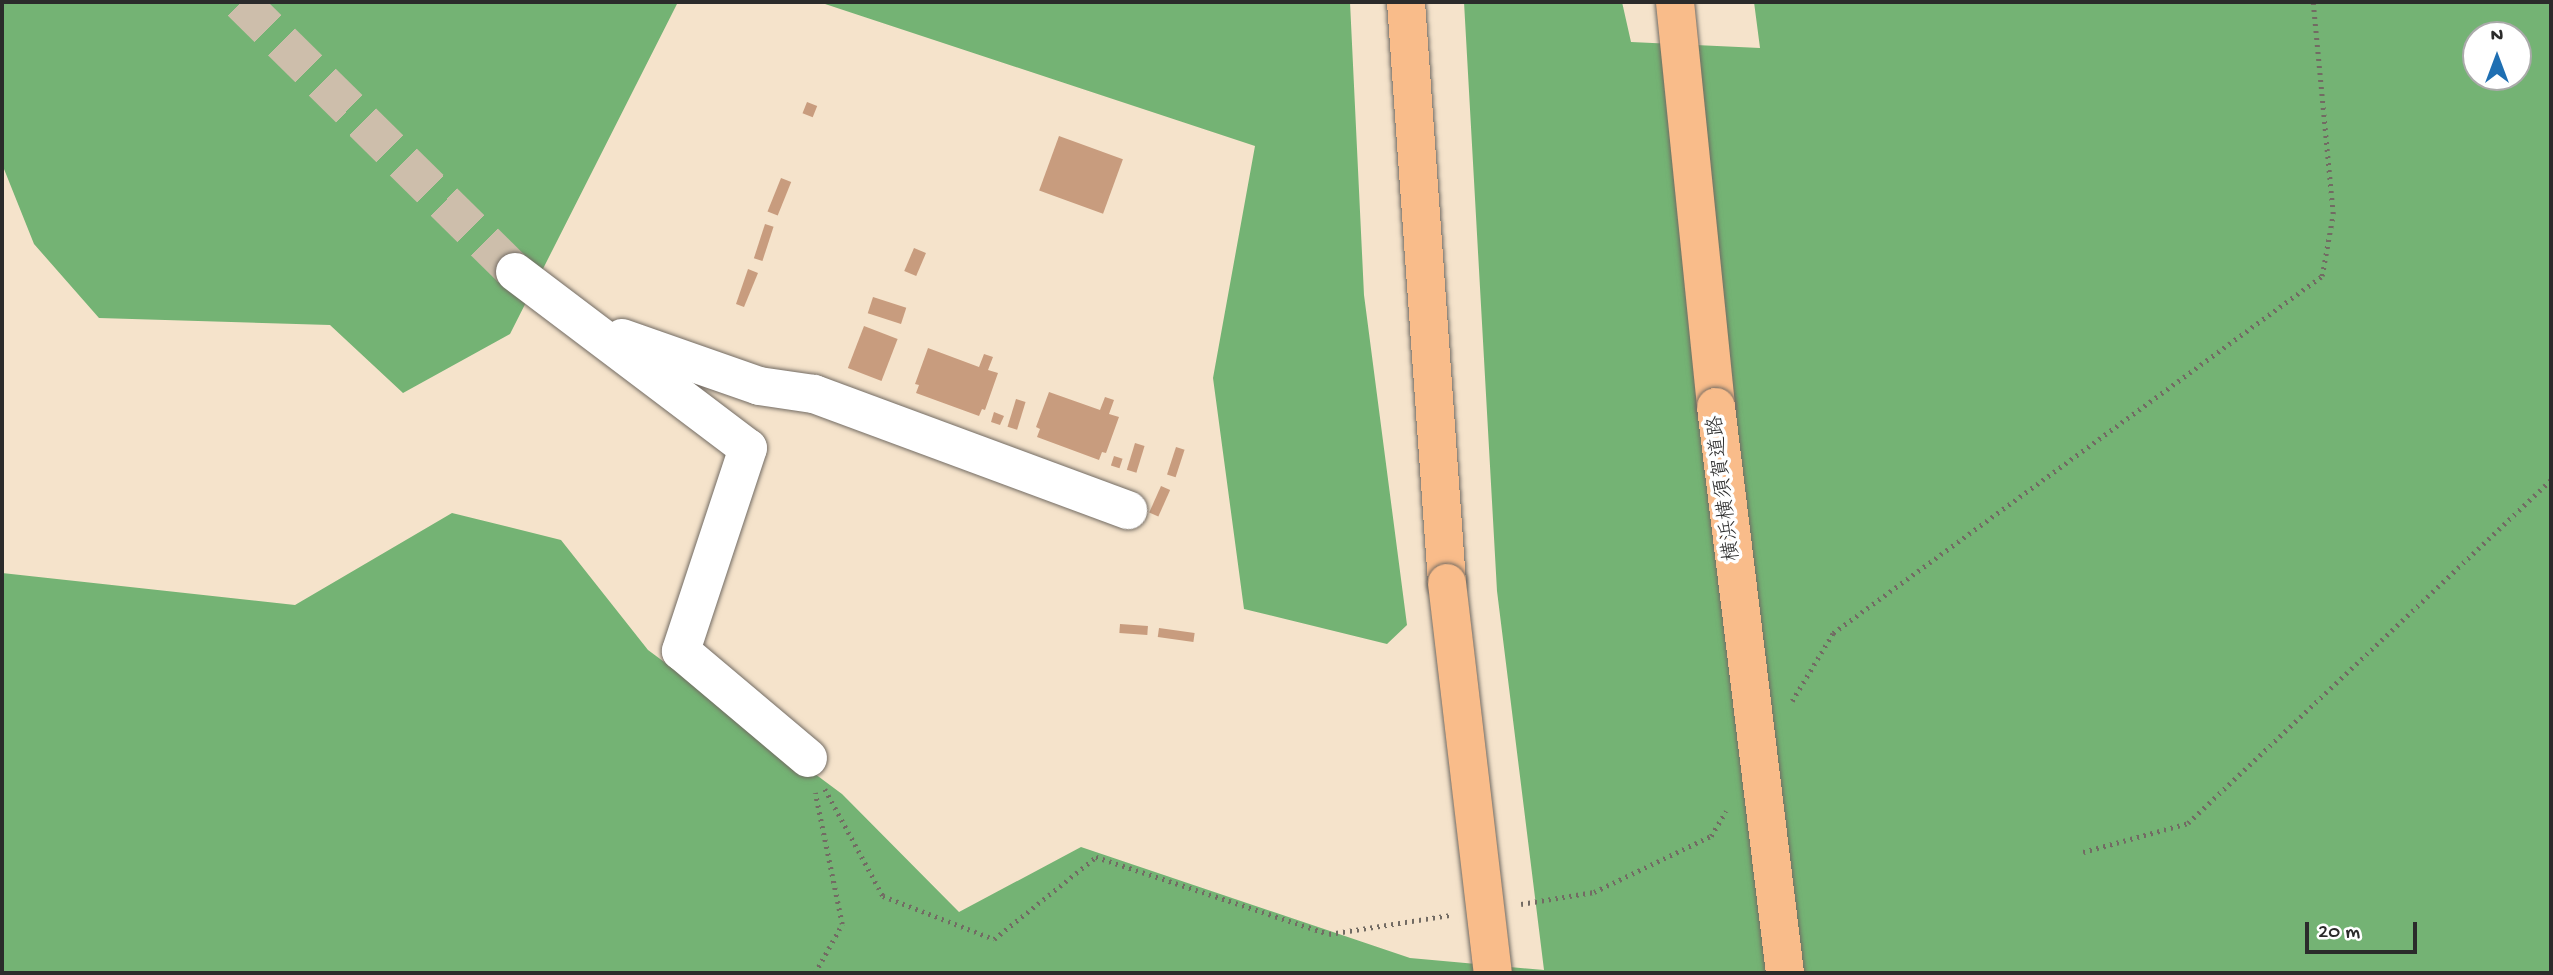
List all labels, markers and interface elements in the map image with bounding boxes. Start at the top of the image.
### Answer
north arrow [2462,21,2532,91]
text: N [2491,25,2503,48]
street label: 横浜横須賀道路 [1705,414,1747,562]
scale bar [2308,908,2420,952]
text: 20 m [2318,921,2360,946]

